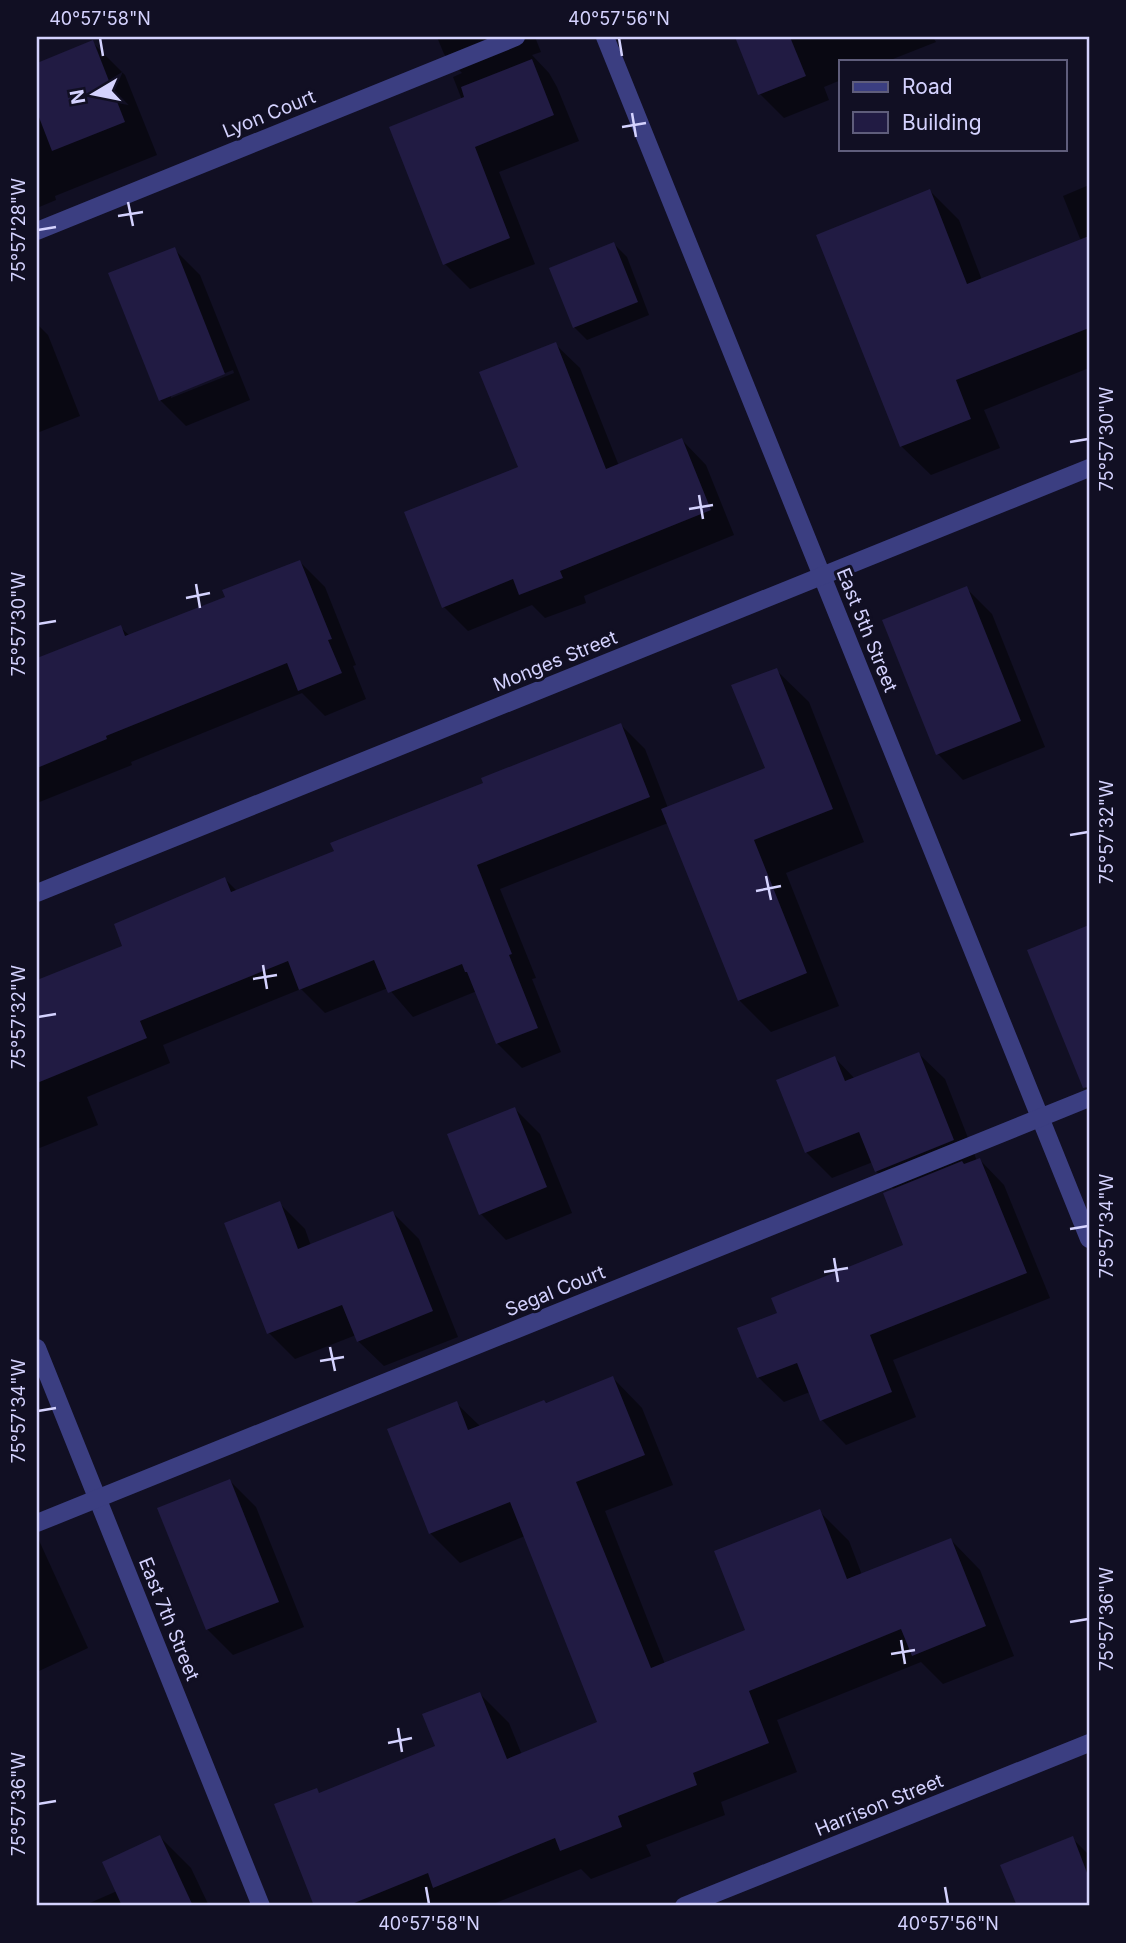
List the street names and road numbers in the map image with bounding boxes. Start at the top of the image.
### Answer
street label: Lyon Court [219,85,319,143]
street label: East 5th Street [832,565,902,695]
street label: Monges Street [490,626,620,696]
street label: Segal Court [502,1261,608,1321]
street label: East 7th Street [134,1554,204,1684]
street label: Harrison Street [812,1769,946,1841]

